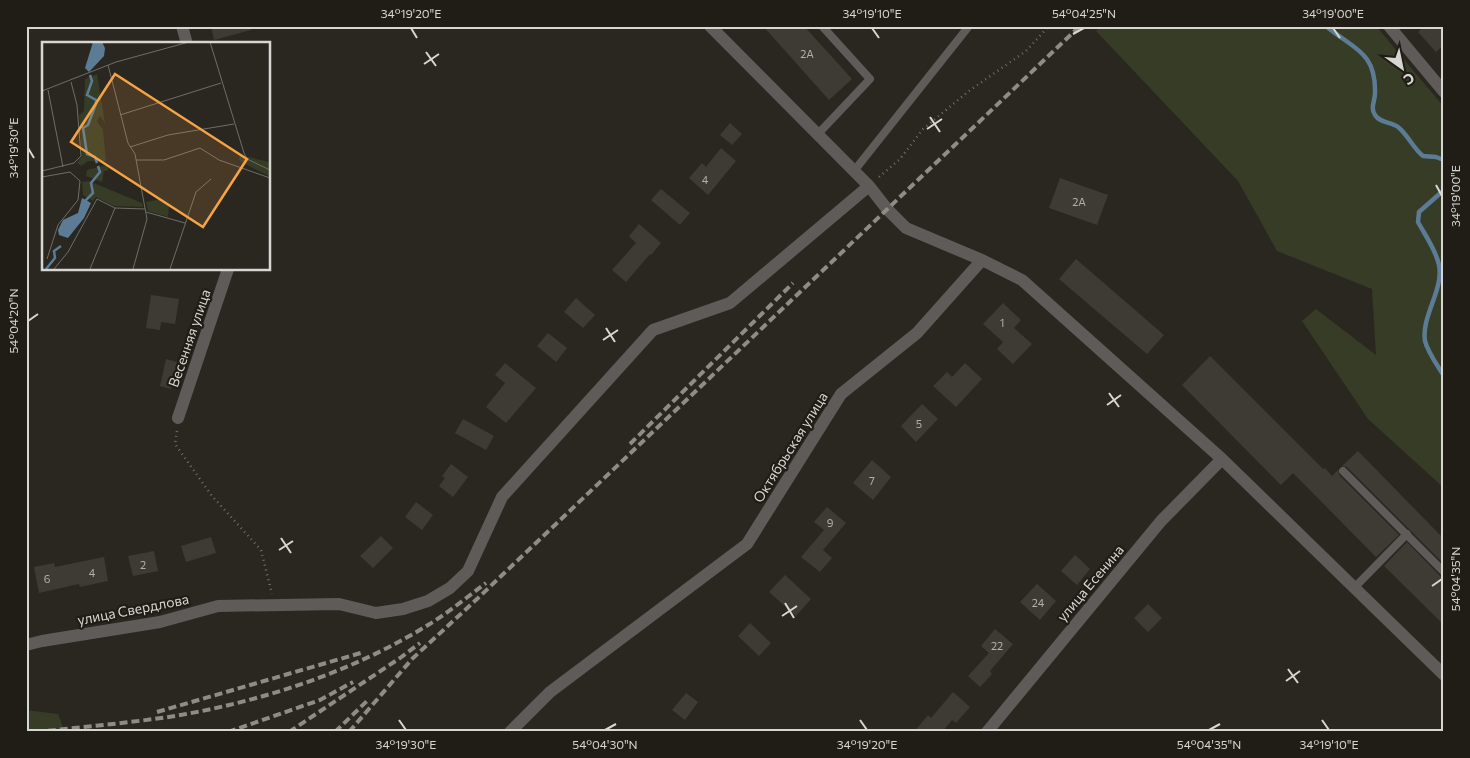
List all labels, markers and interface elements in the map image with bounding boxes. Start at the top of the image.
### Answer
text: 34°19'20"E [381,6,441,20]
text: 34°19'10"E [842,6,902,20]
text: 54°04'25"N [1052,6,1116,20]
text: 34°19'00"E [1302,6,1364,20]
inset map [42,42,270,270]
north arrow [1378,42,1428,92]
house number: 2А [800,47,814,60]
text: С [1401,70,1418,89]
text: 34°19'30"E [6,118,20,178]
text: 34°19'00"E [1448,165,1462,227]
house number: 4 [702,173,709,186]
house number: 2А [1072,195,1086,208]
street label: Весенняя улица [164,287,214,389]
text: 54°04'20"N [6,288,20,354]
house number: 1 [1000,316,1004,329]
street label: Октябрьская улица [749,389,831,505]
house number: 5 [916,417,922,430]
house number: 7 [869,474,875,487]
house number: 9 [827,516,834,529]
street label: улица Есенина [1053,541,1127,625]
text: 54°04'35"N [1448,547,1462,611]
house number: 2 [140,558,146,571]
house number: 4 [89,566,96,579]
house number: 6 [44,572,51,585]
street label: улица Свердлова [76,590,190,628]
house number: 24 [1032,596,1045,609]
house number: 22 [991,639,1003,652]
text: 34°19'30"E [376,737,436,751]
text: 54°04'30"N [572,737,638,751]
text: 34°19'20"E [837,737,897,751]
text: 54°04'35"N [1177,737,1241,751]
text: 34°19'10"E [1299,737,1359,751]

